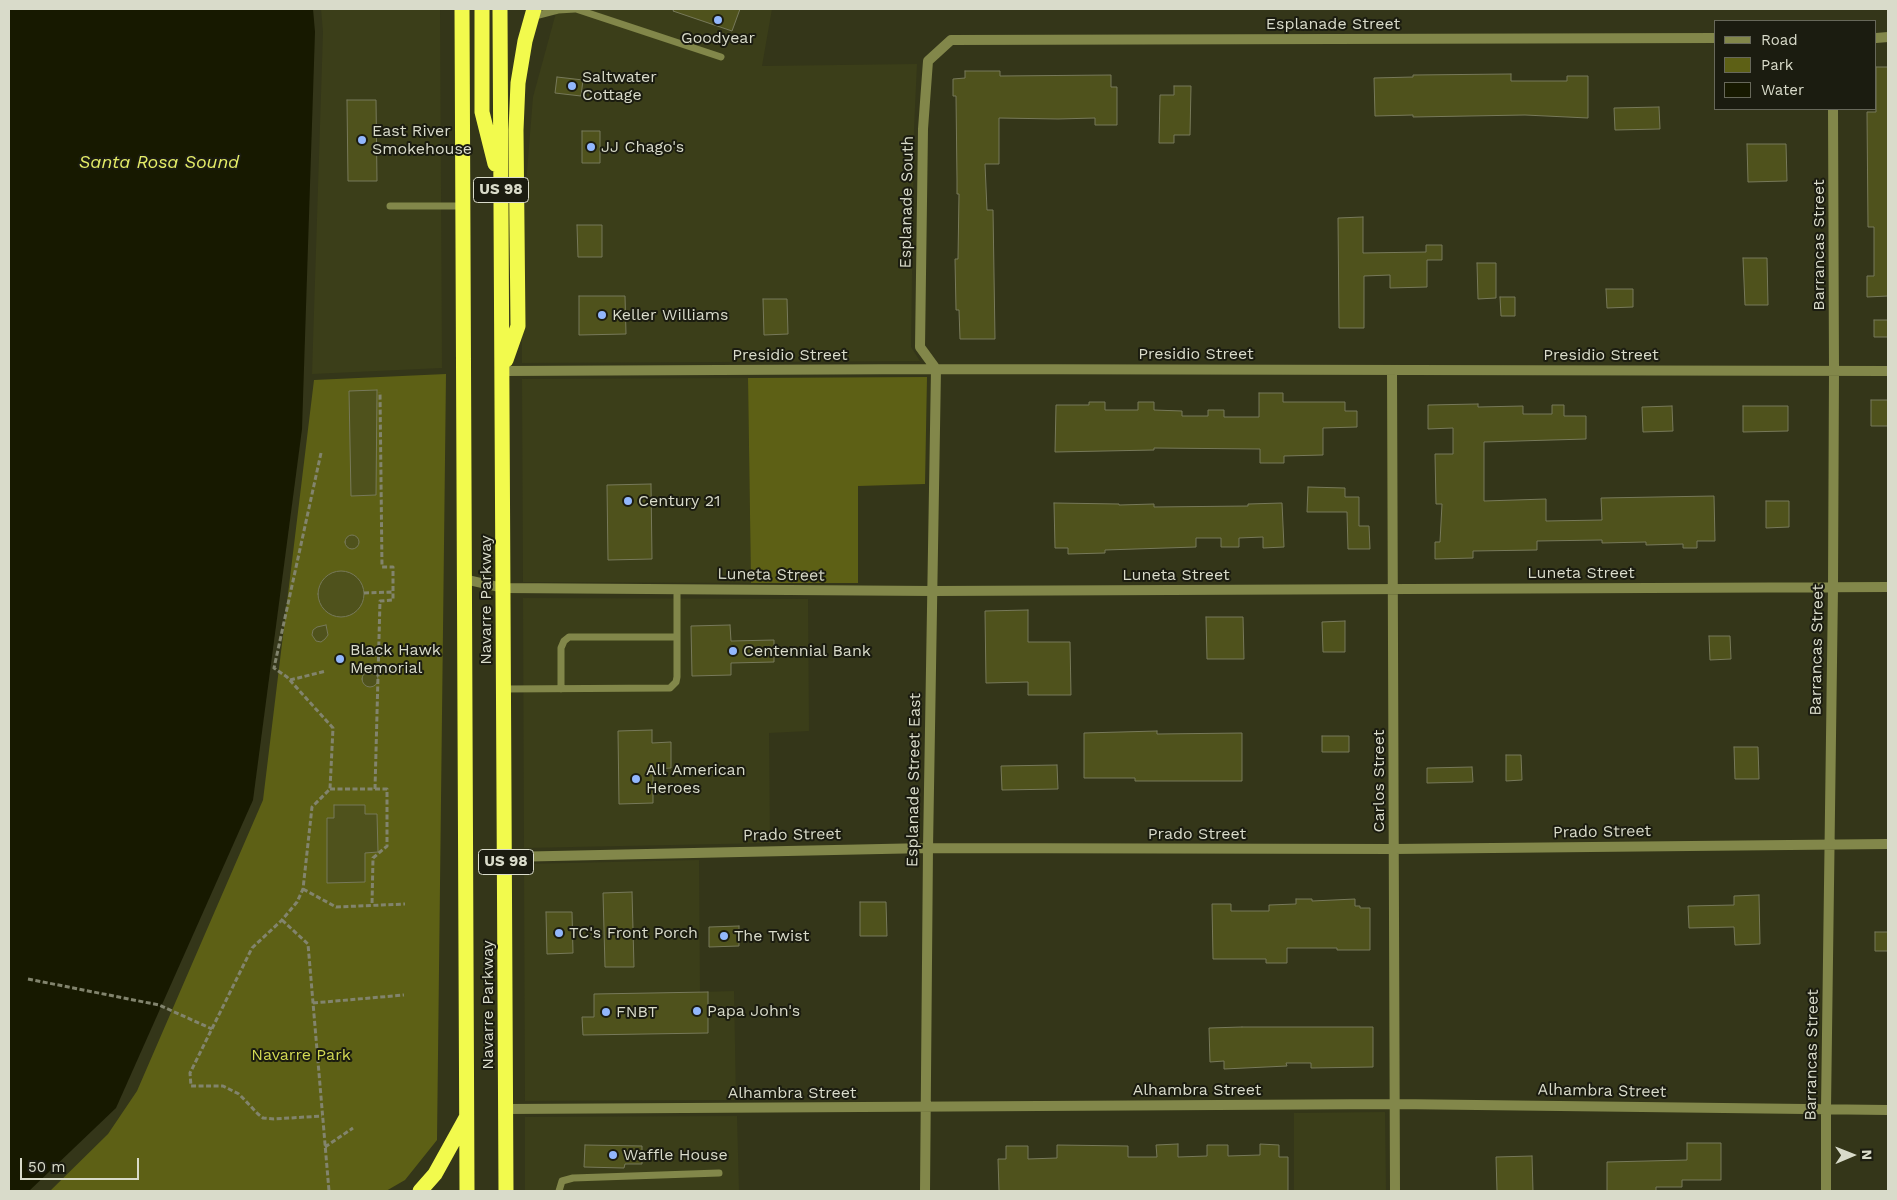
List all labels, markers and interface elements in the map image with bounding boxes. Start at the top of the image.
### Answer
marker: Goodyear [712,14,724,26]
street label: Esplanade Street [1266,14,1400,34]
legend [1714,20,1877,110]
place label: Goodyear [681,28,755,48]
text: Road [1761,31,1798,49]
text: Park [1761,56,1793,74]
place label: Saltwater Cottage [582,67,657,105]
marker: Saltwater Cottage [566,80,578,92]
text: Water [1761,81,1804,99]
place label: East River Smokehouse [372,121,472,159]
marker: East River Smokehouse [356,134,368,146]
street label: Esplanade South [896,136,918,268]
place label: JJ Chago's [601,137,684,157]
marker: JJ Chago's [585,141,597,153]
water label: Santa Rosa Sound [79,152,239,174]
road number: US 98 [474,178,528,202]
street label: Barrancas Street [1809,179,1829,311]
place label: Keller Williams [612,305,728,325]
marker: Keller Williams [596,309,608,321]
street label: Presidio Street [1138,344,1254,364]
street label: Presidio Street [732,345,848,365]
street label: Presidio Street [1543,345,1659,365]
place label: Century 21 [638,491,720,511]
marker: Century 21 [622,495,634,507]
street label: Navarre Parkway [476,535,496,665]
street label: Luneta Street [1527,563,1635,583]
street label: Luneta Street [717,564,825,586]
street label: Luneta Street [1122,565,1230,585]
street label: Barrancas Street [1806,584,1828,716]
place label: Black Hawk Memorial [350,640,441,678]
place label: Centennial Bank [743,641,871,661]
marker: Centennial Bank [727,645,739,657]
marker: Black Hawk Memorial [334,653,346,665]
street label: Esplanade Street East [903,693,925,867]
street label: Carlos Street [1369,729,1389,833]
place label: All American Heroes [646,760,746,798]
marker: All American Heroes [630,773,642,785]
street label: Prado Street [1553,822,1651,842]
street label: Prado Street [1148,824,1246,844]
street label: Prado Street [743,825,841,845]
road number: US 98 [478,850,534,874]
place label: TC's Front Porch [569,923,698,943]
place label: The Twist [734,926,809,946]
marker: TC's Front Porch [553,927,565,939]
marker: The Twist [718,930,730,942]
street label: Navarre Parkway [478,940,498,1070]
street label: Barrancas Street [1801,989,1823,1121]
place label: Papa John's [707,1001,800,1021]
place label: FNBT [616,1002,657,1022]
marker: Papa John's [691,1005,703,1017]
marker: FNBT [600,1006,612,1018]
park label: Navarre Park [251,1045,351,1065]
street label: Alhambra Street [1133,1080,1261,1100]
street label: Alhambra Street [1538,1080,1666,1102]
street label: Alhambra Street [728,1083,856,1103]
north arrow [1827,1130,1877,1180]
place label: Waffle House [623,1145,728,1165]
scale bar [22,1148,141,1180]
marker: Waffle House [607,1149,619,1161]
text: N [1859,1149,1875,1160]
text: 50 m [28,1158,65,1176]

